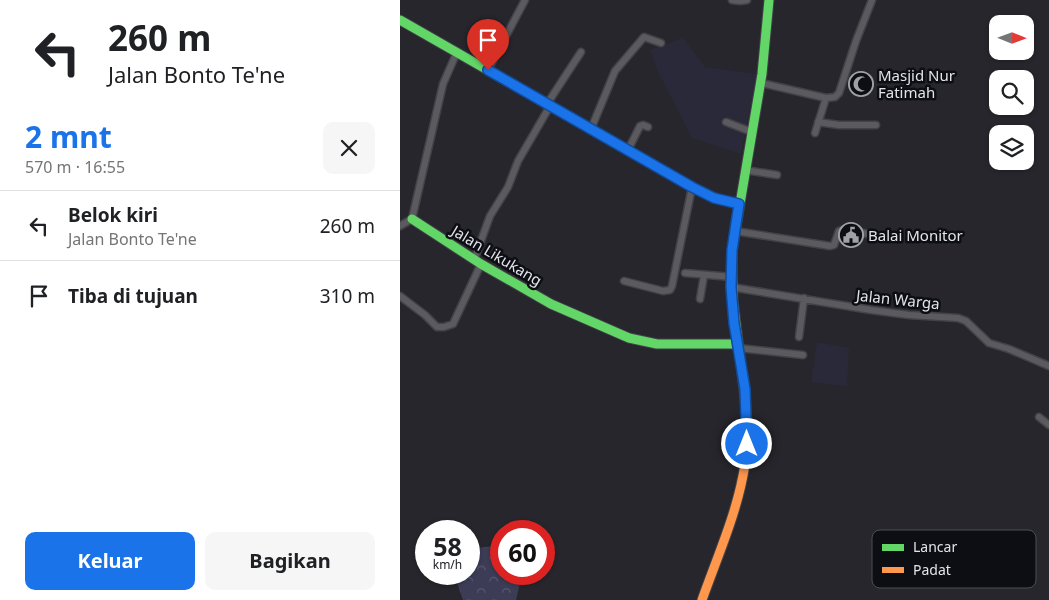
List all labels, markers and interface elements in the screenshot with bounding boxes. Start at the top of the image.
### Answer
text: 260 m [108,14,211,61]
north arrow [989,15,1034,60]
map controls [989,15,1034,170]
pin [467,19,509,70]
icon: left [25,20,90,85]
icon: arrive [474,26,502,54]
text: Jalan Bonto Te'ne [108,59,285,89]
place label: Masjid Nur Fatimah [878,65,955,102]
button: search [989,70,1034,115]
mosque icon: Masjid Nur Fatimah [848,71,874,97]
text: 2 mnt [25,116,112,157]
button: close [323,122,375,174]
button: layers [989,125,1034,170]
text: 570 m · 16:55 [25,156,125,178]
text: Belok kiri [68,202,158,228]
icon: left [25,212,53,240]
text: 260 m [320,213,375,239]
street label: Jalan Likukang [446,219,546,290]
public building icon: Balai Monitor [838,222,864,248]
place label: Balai Monitor [868,225,963,245]
text: Jalan Bonto Te'ne [68,228,197,250]
icon: arrive [25,282,53,310]
text: Tiba di tujuan [68,283,198,309]
text: 310 m [320,283,375,309]
street label: Jalan Warga [853,284,941,313]
position arrow [720,417,772,469]
speed limit sign: 60 [490,520,555,585]
text: 58 [433,529,462,563]
legend [872,530,1036,588]
button: Keluar [25,532,195,590]
button: Bagikan [205,532,375,590]
text: Lancar [913,537,957,556]
text: km/h [433,556,462,573]
text: Padat [913,560,951,579]

